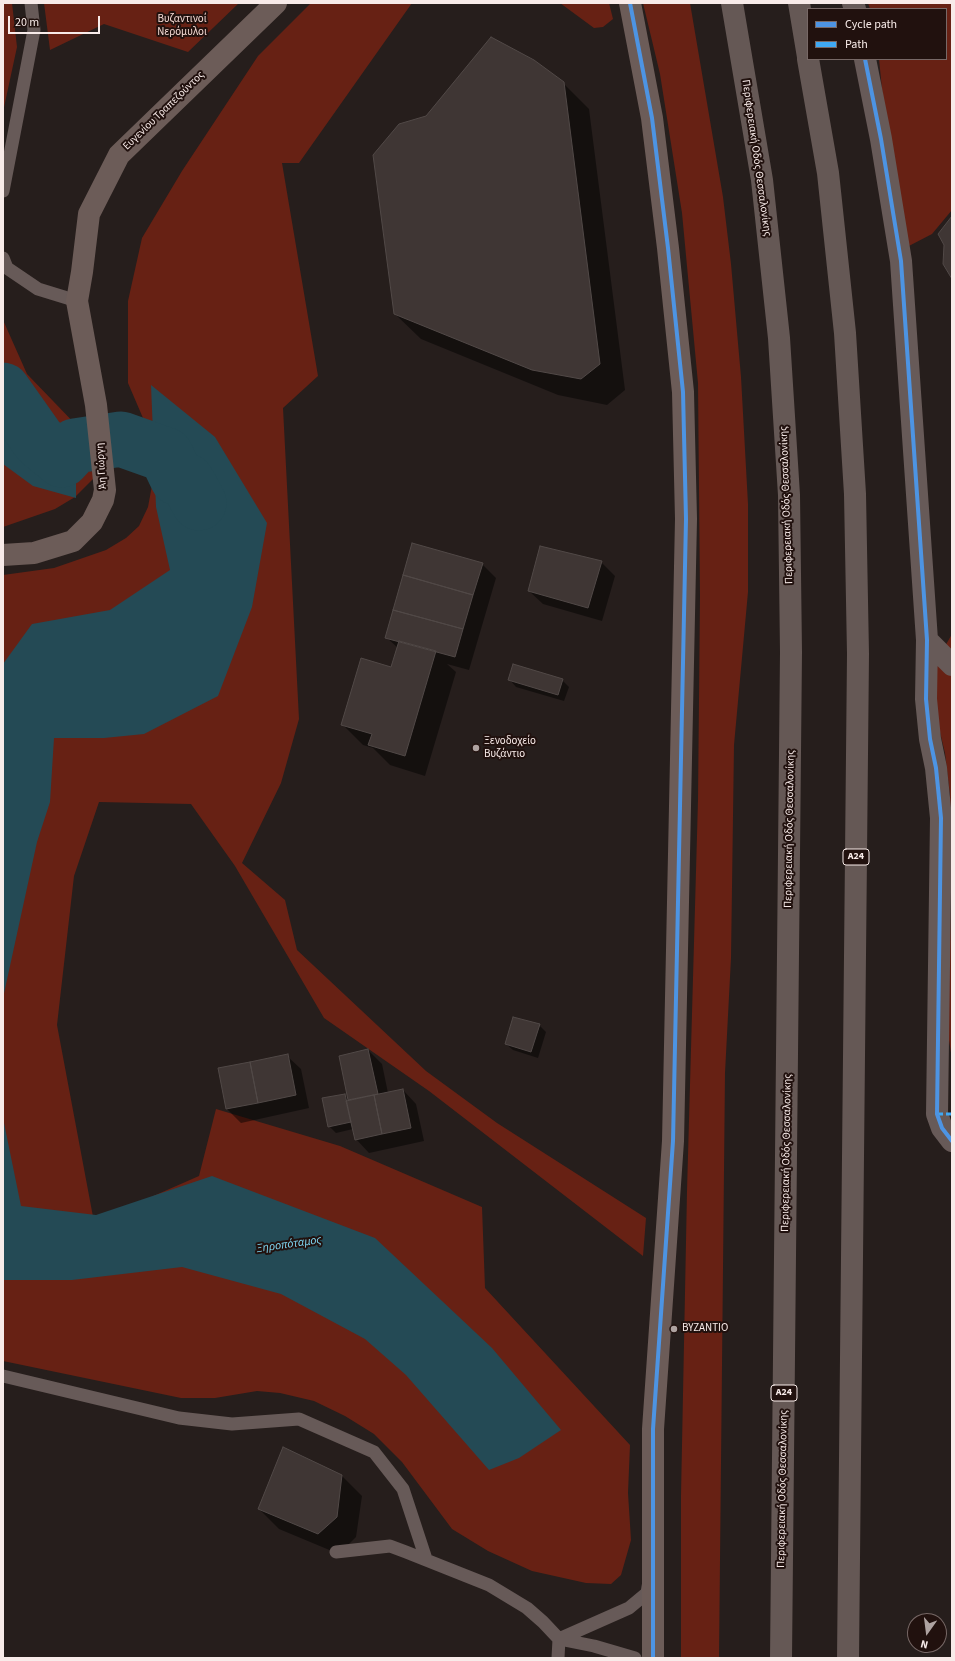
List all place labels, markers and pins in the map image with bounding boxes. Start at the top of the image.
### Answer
place label: Ξενοδοχείο Βυζάντιο [484,735,536,761]
marker: Ξενοδοχείο Βυζάντιο [471,743,481,753]
place label: ΒΥΖΑΝΤΙΟ [682,1322,728,1336]
marker: ΒΥΖΑΝΤΙΟ [669,1324,679,1334]

